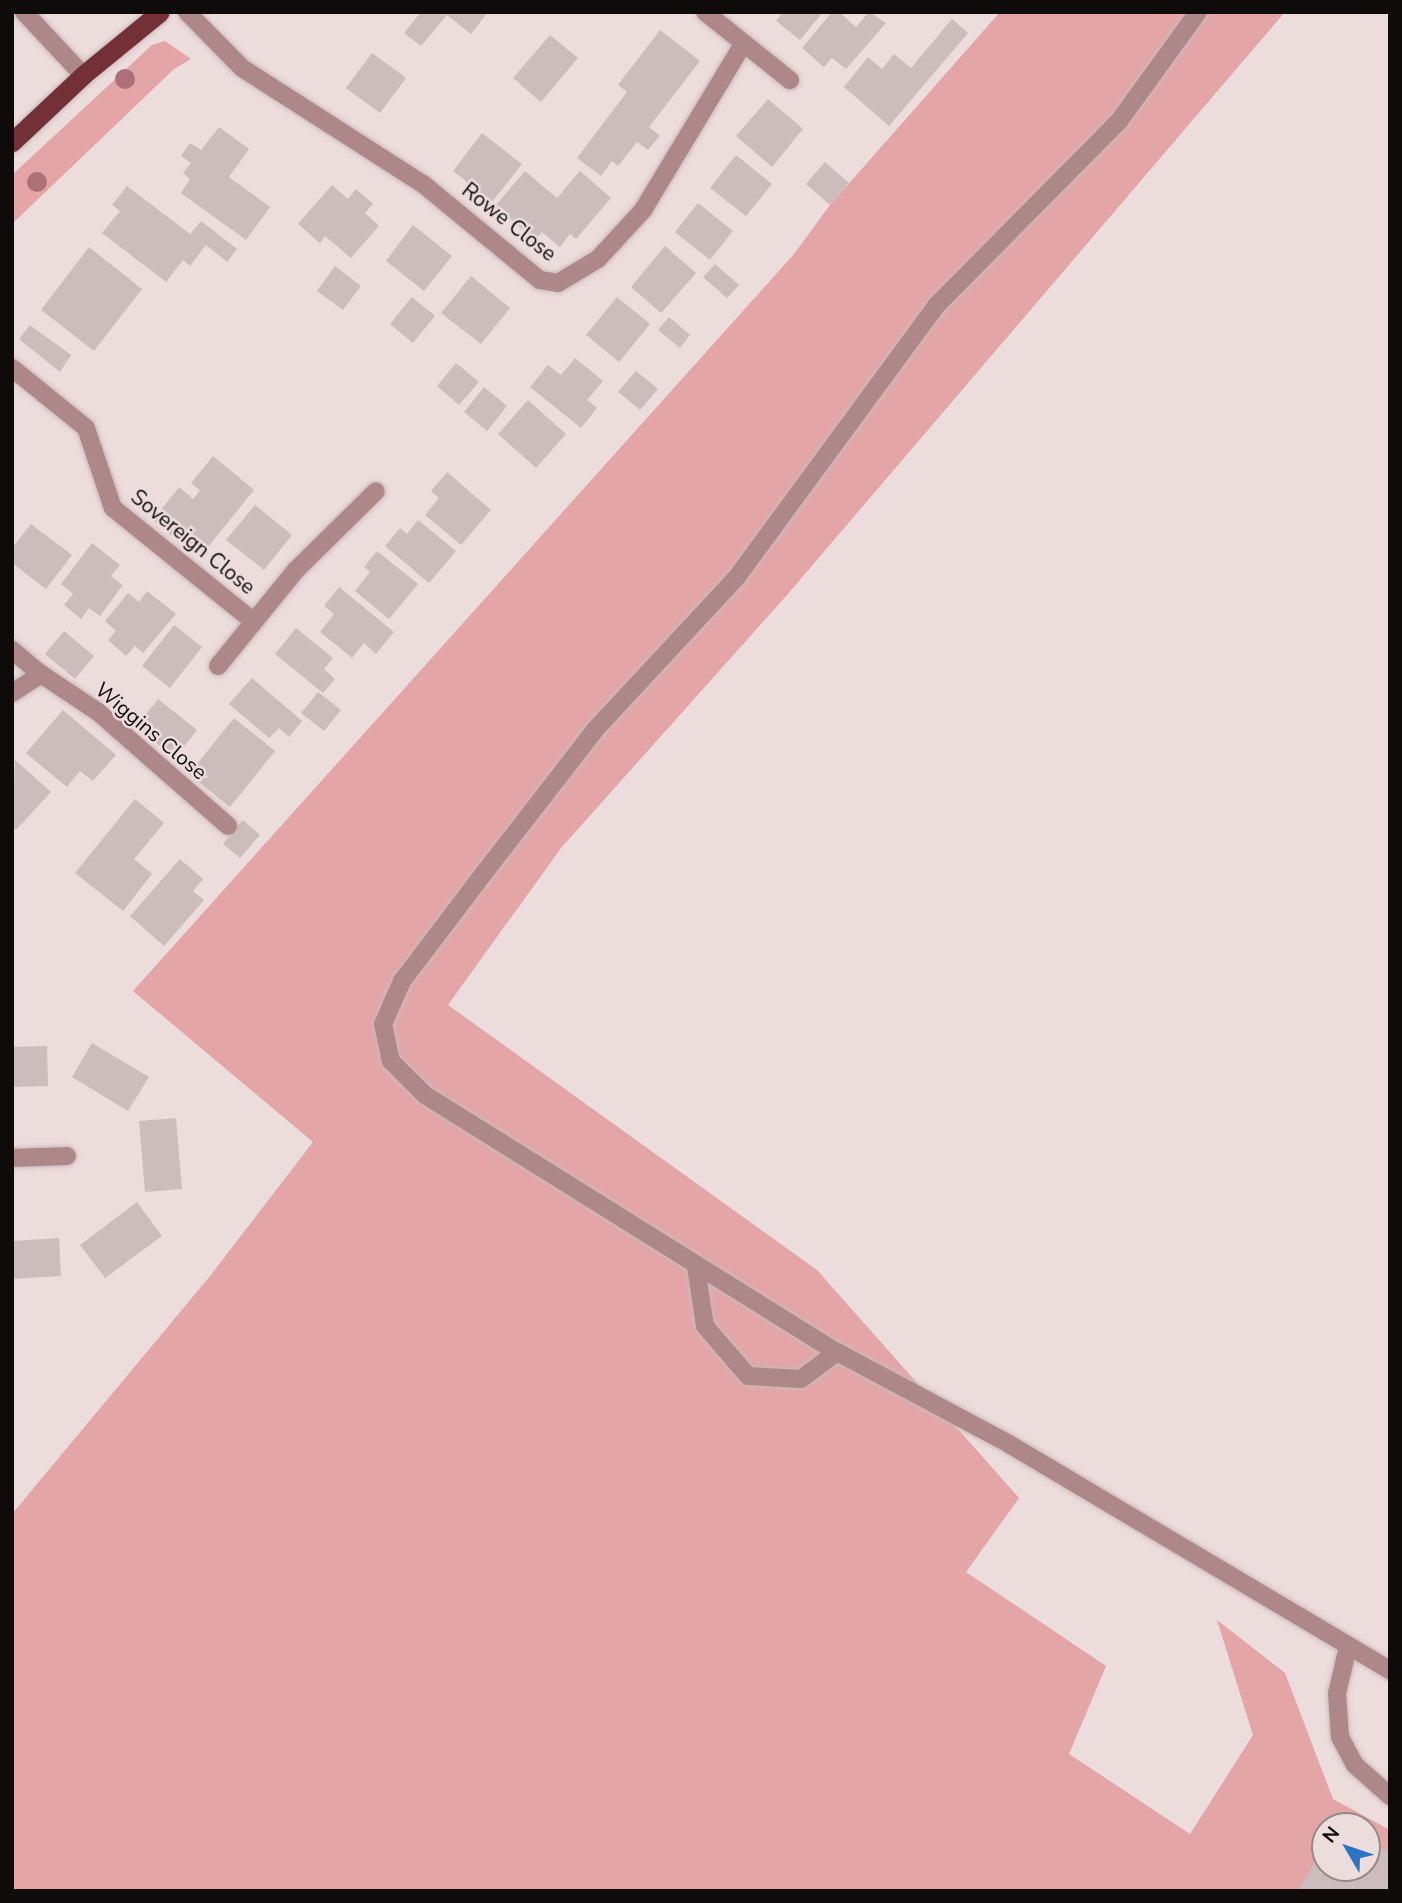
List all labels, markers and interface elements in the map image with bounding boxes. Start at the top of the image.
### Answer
street label: Rowe Close [457,177,561,267]
street label: Sovereign Close [126,484,260,600]
street label: Wiggins Close [90,677,212,785]
north arrow [1311,1812,1381,1882]
text: N [1317,1821,1346,1849]

